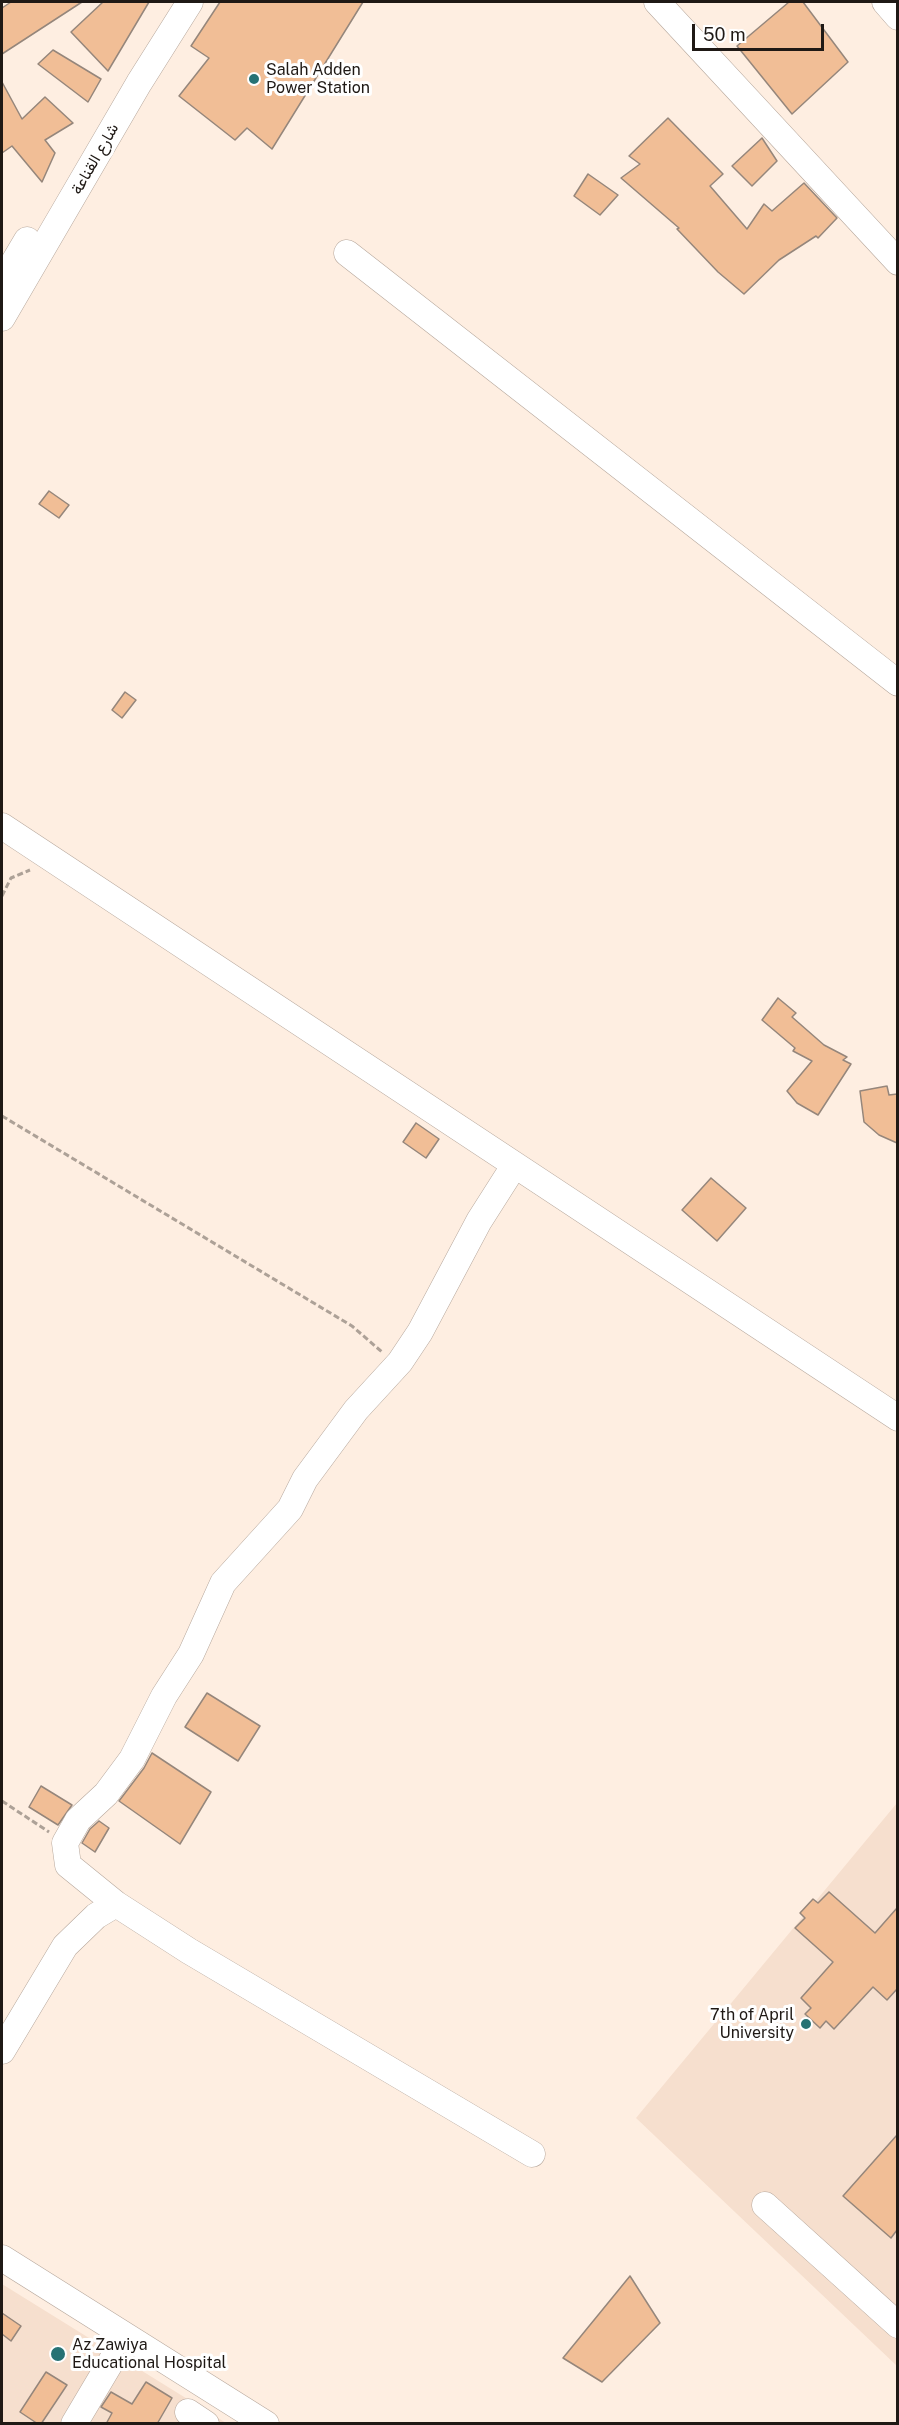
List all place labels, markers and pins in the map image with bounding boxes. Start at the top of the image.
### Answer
place label: Salah Adden Power Station [266,60,370,98]
marker: Salah Adden Power Station [247,72,261,86]
place label: 7th of April University [710,2005,794,2043]
marker: 7th of April University [799,2017,813,2031]
place label: Az Zawiya Educational Hospital [72,2335,226,2373]
marker: Az Zawiya Educational Hospital [49,2345,67,2363]

